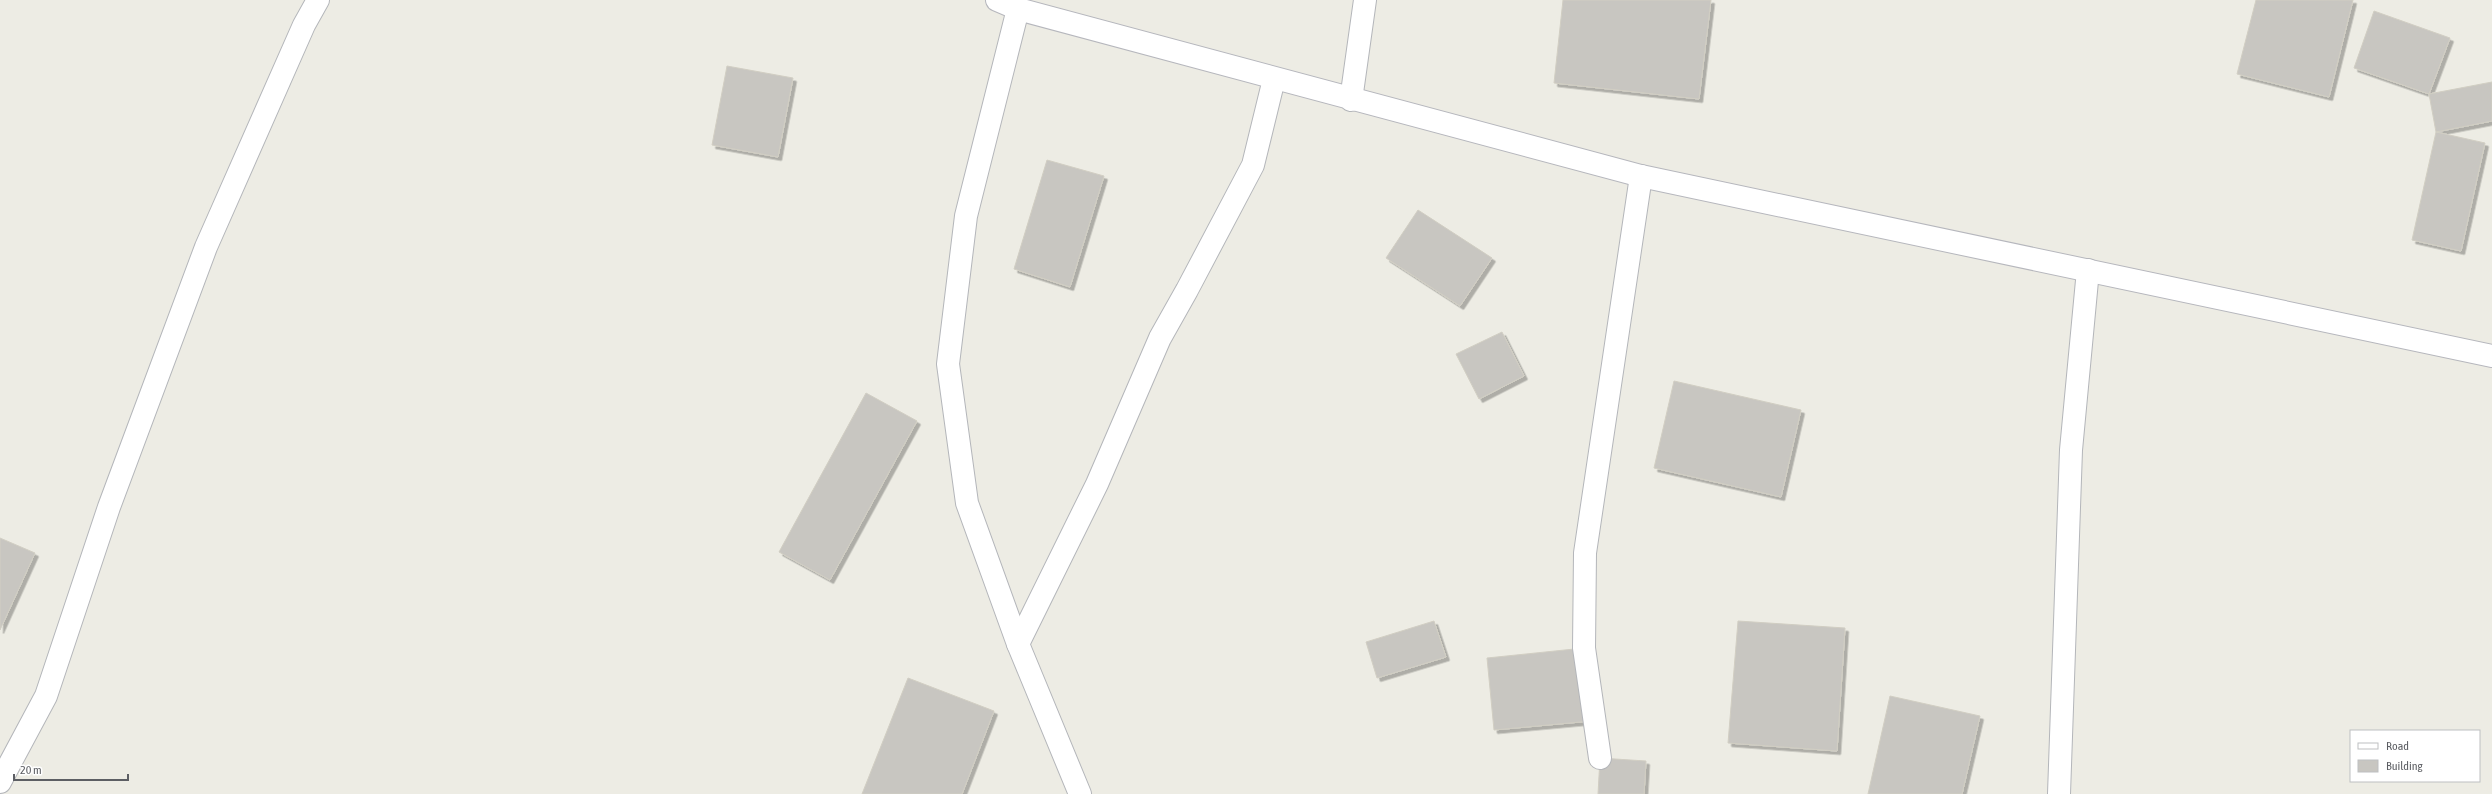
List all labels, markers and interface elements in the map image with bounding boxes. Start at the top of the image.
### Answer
legend [2350,730,2480,782]
text: Road [2386,739,2409,753]
scale bar [14,756,128,782]
text: Building [2386,759,2424,773]
text: 20 m [20,763,42,777]

